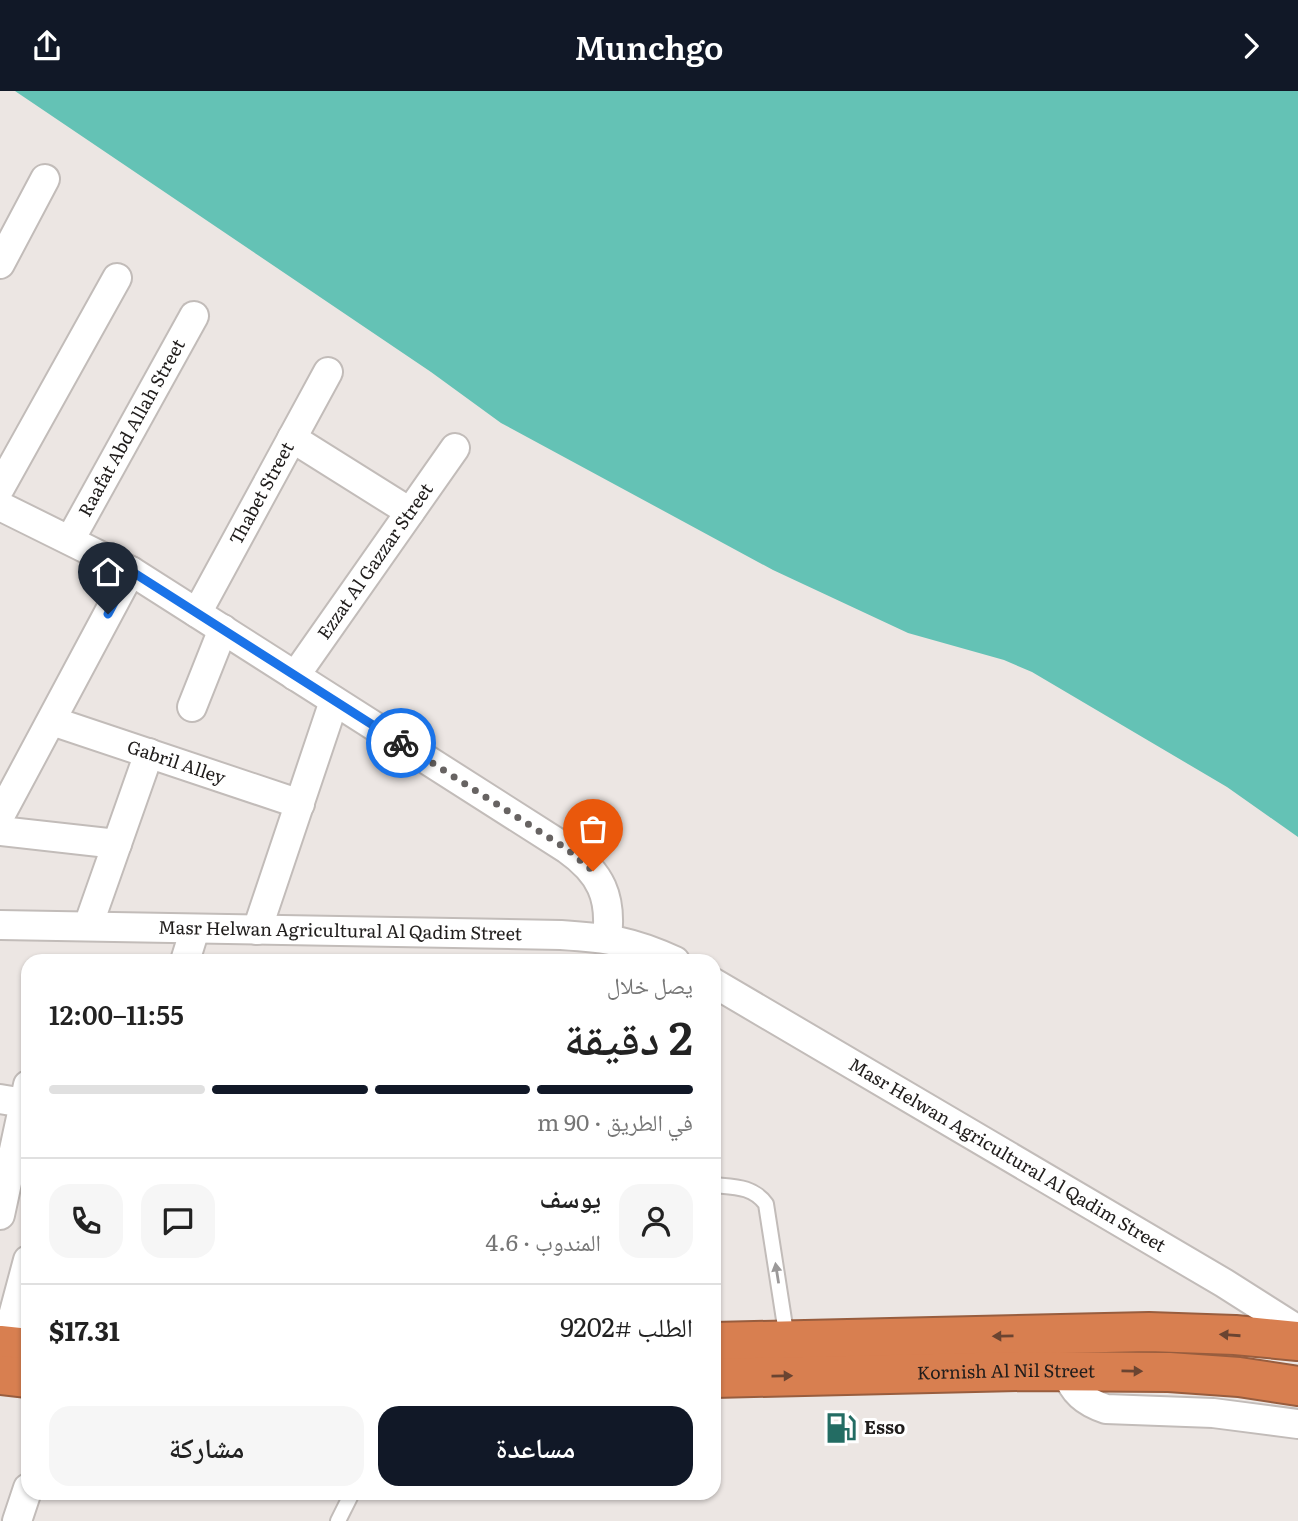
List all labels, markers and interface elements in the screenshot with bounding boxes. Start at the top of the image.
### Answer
text: Munchgo [575,22,724,70]
icon: share [28,27,66,65]
icon: forward [1232,27,1270,65]
street label: Raafat Abd Allah Street [71,333,191,521]
street label: Thabet Street [222,436,300,549]
street label: Ezzat Al Gazzar Street [310,476,439,644]
pin [78,542,138,614]
icon: home [89,553,127,591]
courier [366,708,436,778]
icon: bike [382,724,420,762]
street label: Gabril Alley [124,732,230,790]
pin [563,799,623,871]
icon: bag [574,810,612,848]
street label: Masr Helwan Agricultural Al Qadim Street [158,913,523,946]
text: يصل خلال [607,967,693,1001]
text: 11:55–12:00 [49,994,184,1033]
text: 2 دقيقة [564,1001,693,1069]
street label: Masr Helwan Agricultural Al Qadim Street [844,1050,1172,1258]
text: في الطريق · 90 m [537,1104,693,1138]
text: يوسف [540,1177,601,1216]
button: phone [49,1184,123,1258]
button: chat [141,1184,215,1258]
button: person [619,1184,693,1258]
text: المندوب · 4.6 [485,1224,601,1258]
one-way arrow [772,1262,783,1284]
text: الطلب #9202 [560,1306,693,1345]
text: $17.31 [49,1310,120,1349]
one-way arrow [1219,1329,1241,1340]
one-way arrow [991,1330,1013,1341]
street label: Kornish Al Nil Street [916,1356,1096,1385]
one-way arrow [1121,1365,1143,1377]
one-way arrow [771,1370,793,1382]
button: مشاركة [49,1406,364,1486]
button: مساعدة [378,1406,693,1486]
fuel station icon: Esso [824,1411,858,1445]
place label: Esso [864,1413,905,1440]

